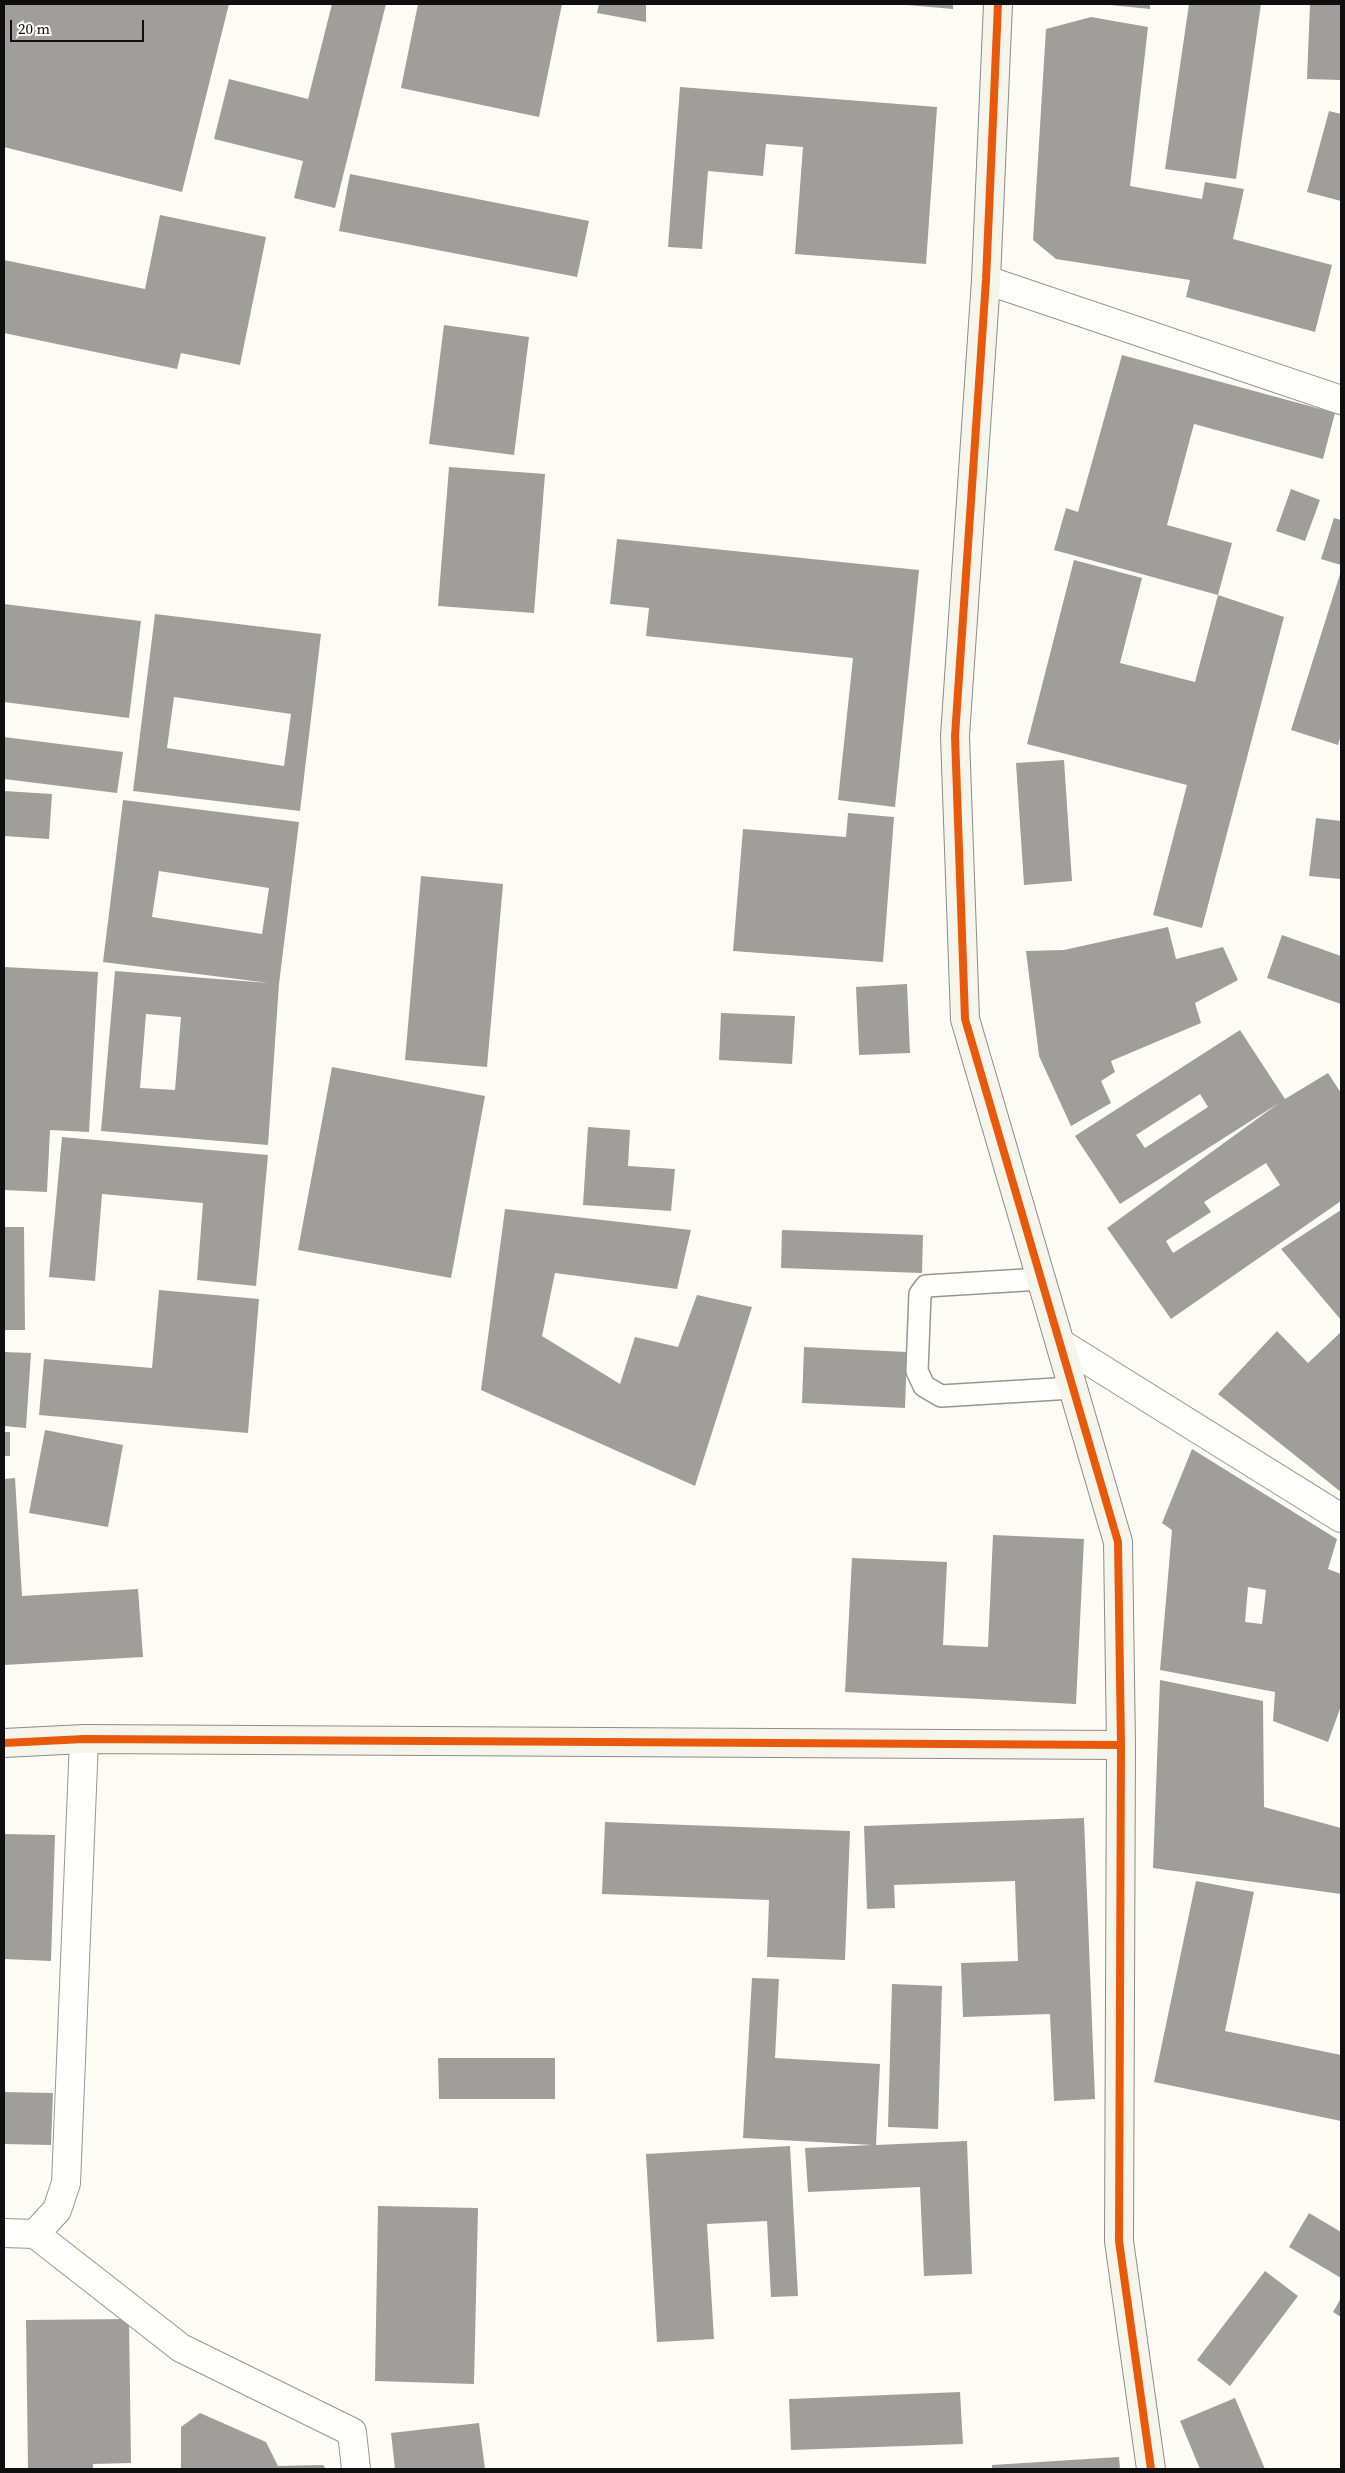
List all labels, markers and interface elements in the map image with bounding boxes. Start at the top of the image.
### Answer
scale bar [12,10,146,42]
text: 20 m [18,18,50,39]

